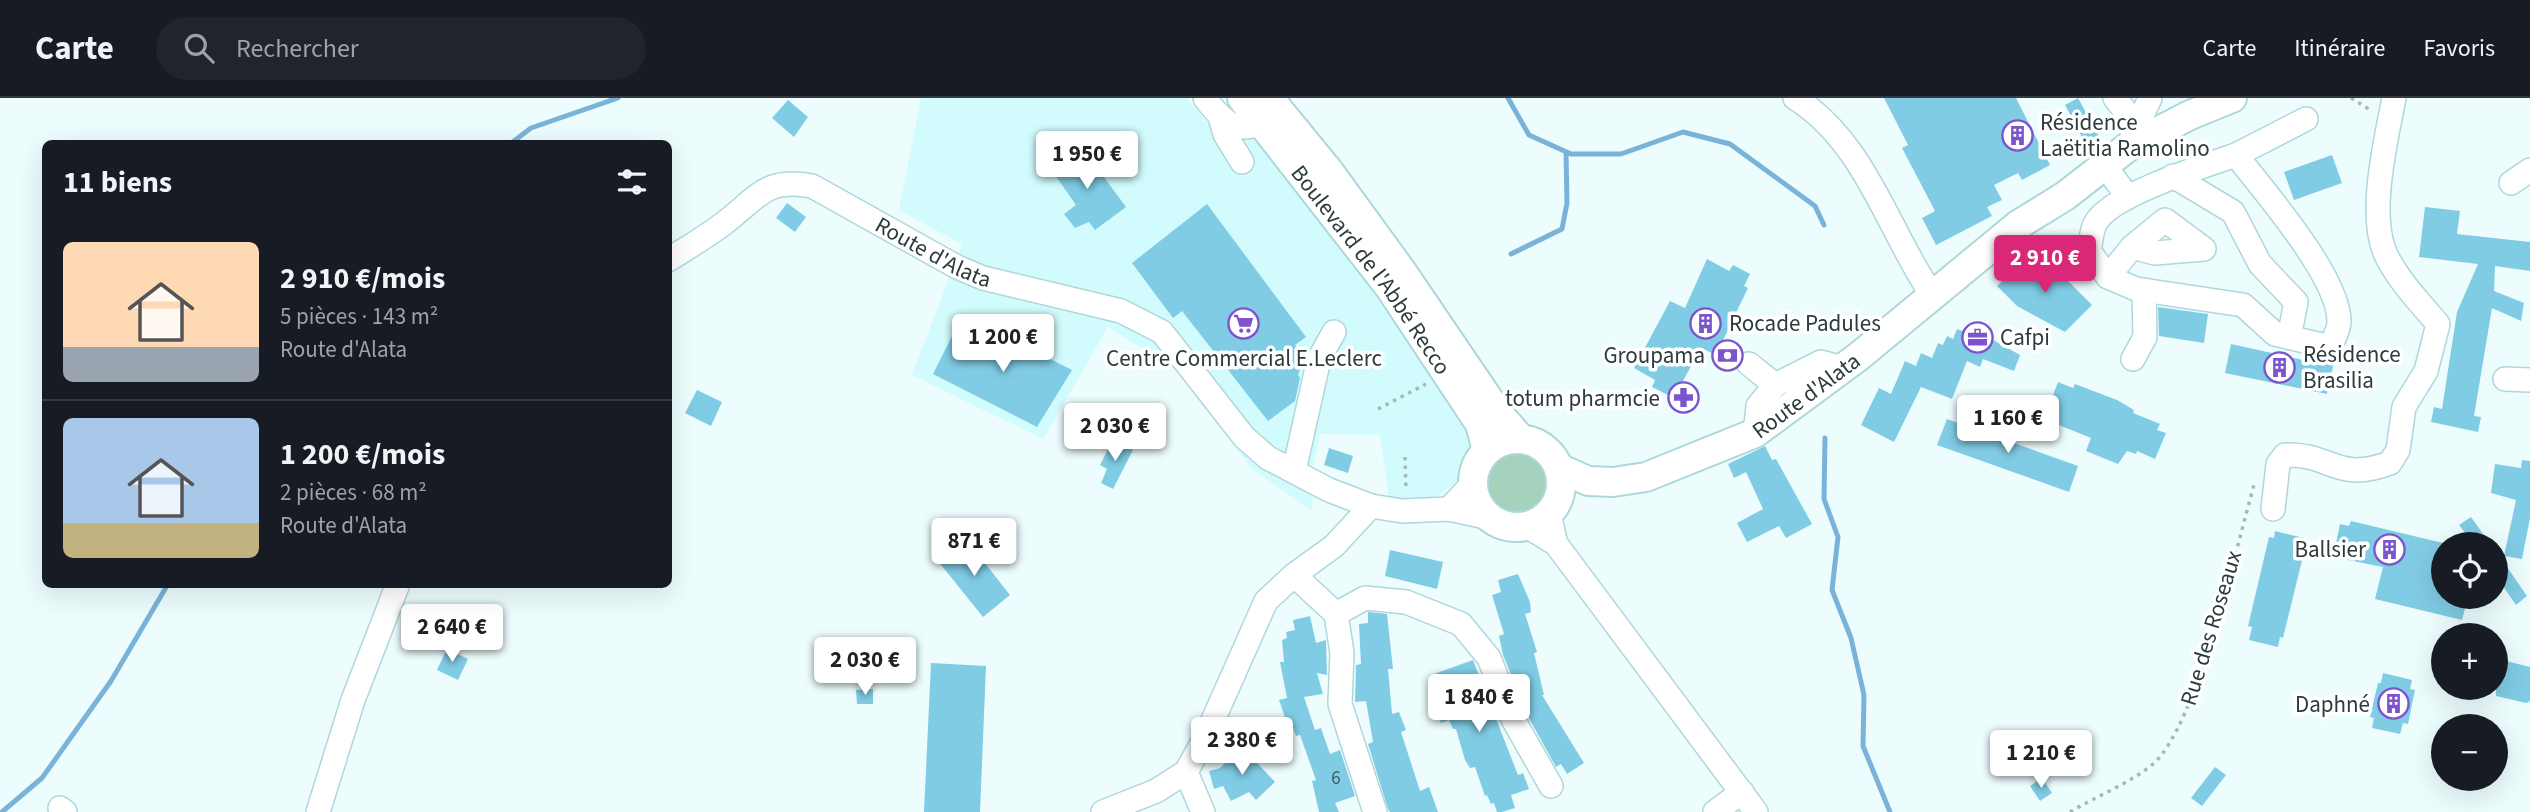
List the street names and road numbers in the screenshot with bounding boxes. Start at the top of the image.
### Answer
street label: Boulevard de l'Abbé Recco [1283,158,1459,381]
street label: Route d'Alata [869,208,994,296]
street label: Route d'Alata [1745,344,1867,446]
street label: Rue des Roseaux [2172,546,2250,710]

